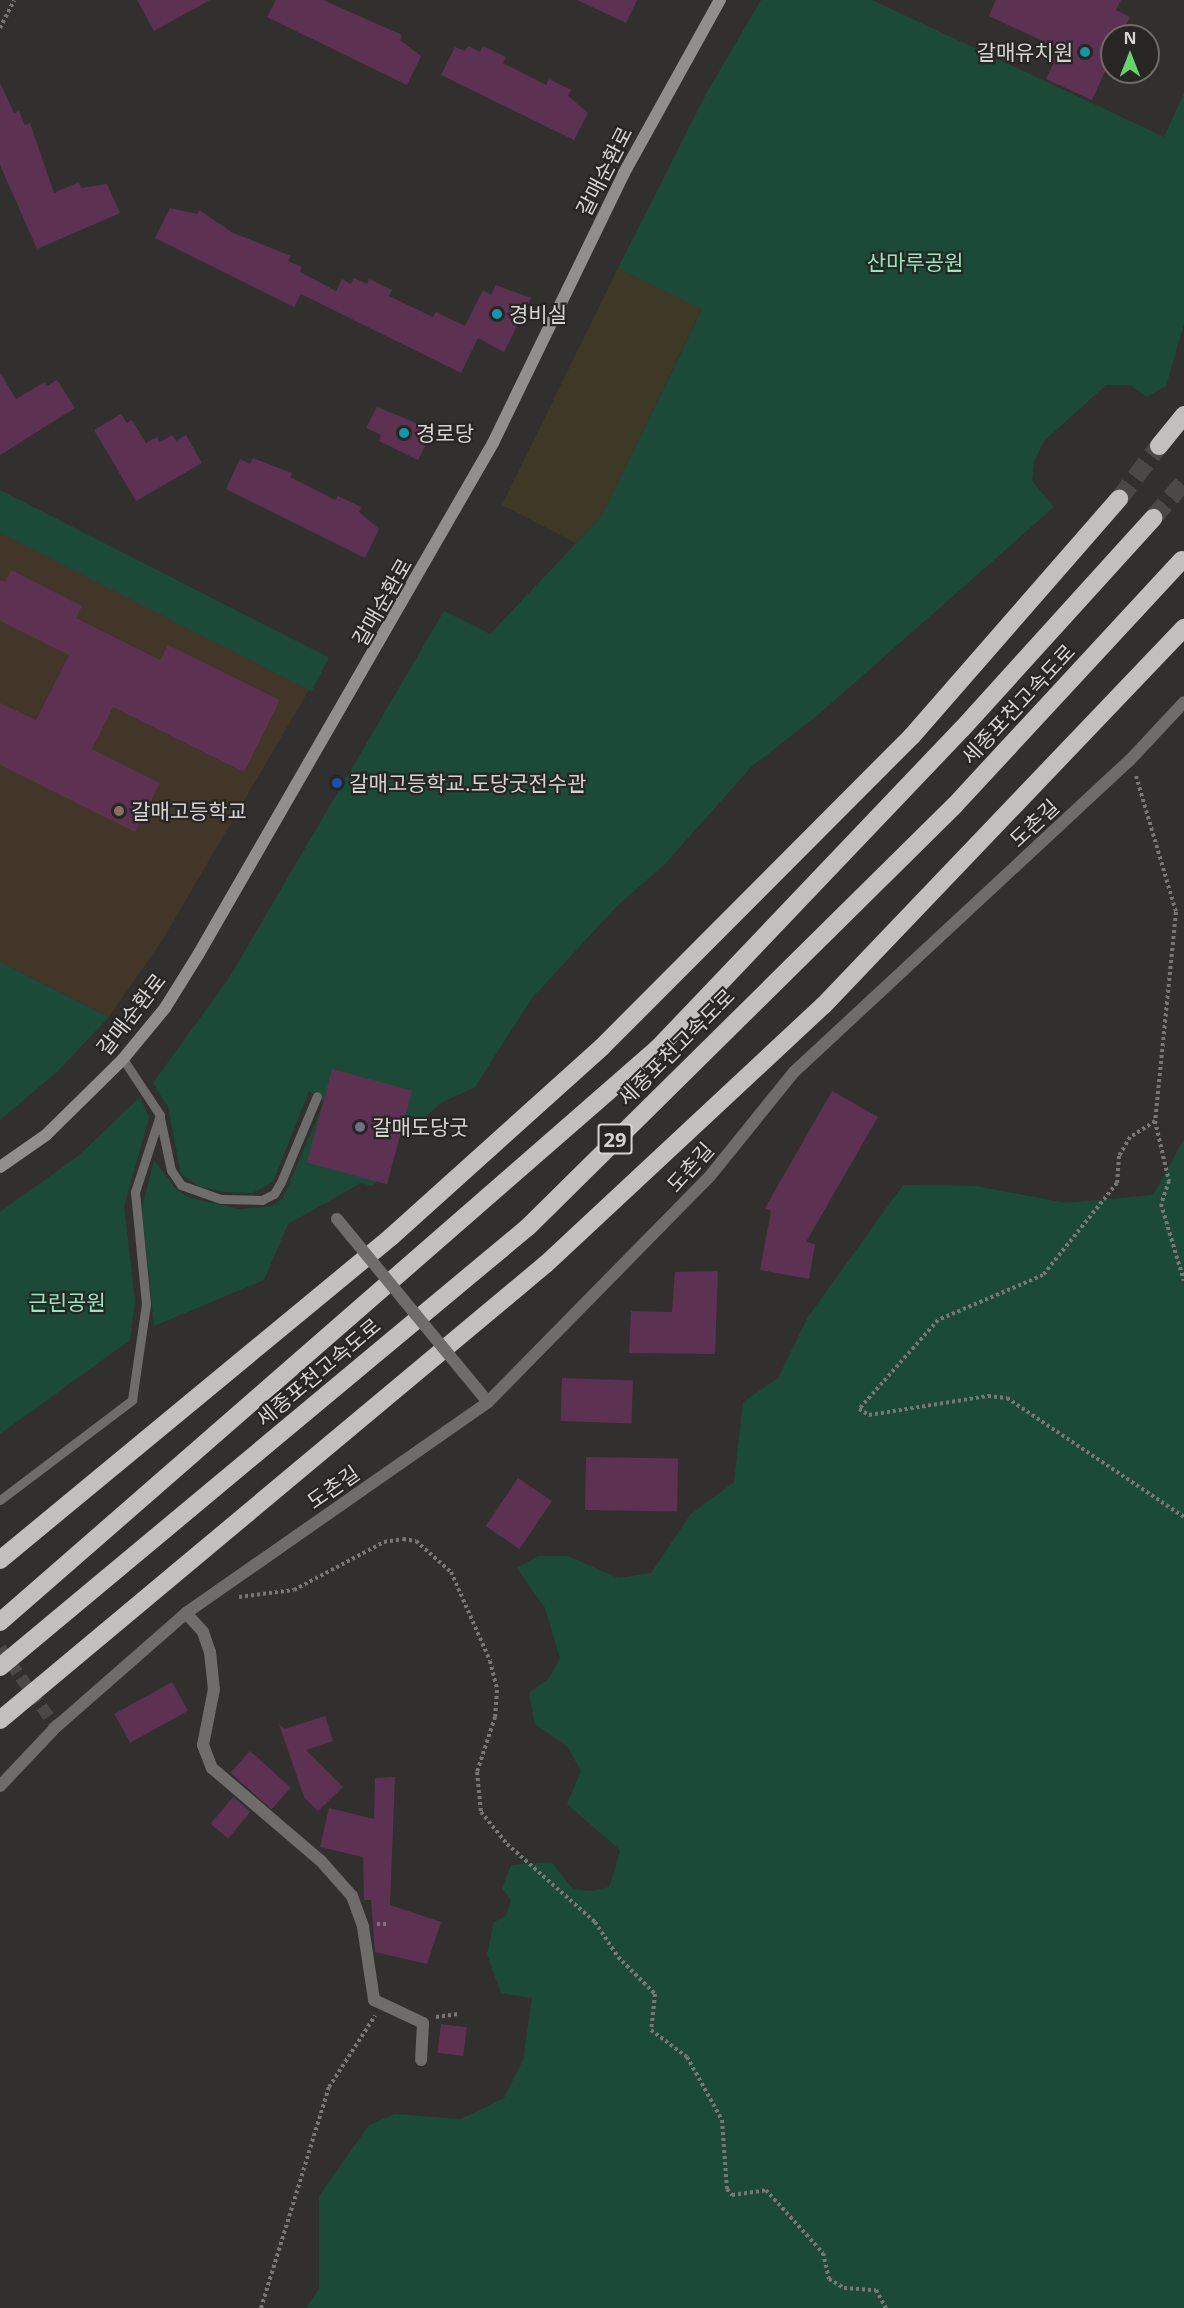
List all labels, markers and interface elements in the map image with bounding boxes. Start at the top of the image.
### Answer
north arrow [1100,24,1160,84]
text: N [1123,27,1137,49]
place label: 갈매유치원 [976,39,1073,65]
marker: 갈매유치원 [1078,45,1092,59]
street label: 갈매순환로 [571,122,637,220]
park label: 산마루공원 [867,249,963,275]
place label: 경비실 [509,301,567,327]
marker: 경비실 [490,307,504,321]
place label: 경로당 [416,420,474,446]
marker: 경로당 [397,426,411,440]
street label: 갈매순환로 [347,554,417,650]
street label: 세종포천고속도로 [956,639,1080,769]
place label: 갈매고등학교.도당굿전수관 [349,770,586,796]
marker: 갈매고등학교.도당굿전수관 [330,776,344,790]
street label: 도촌길 [1004,794,1064,852]
place label: 갈매고등학교 [131,798,247,824]
marker: 갈매고등학교 [112,804,126,818]
street label: 갈매순환로 [91,968,171,1060]
street label: 세종포천고속도로 [612,983,740,1111]
place label: 갈매도당굿 [372,1114,469,1140]
marker: 갈매도당굿 [353,1120,367,1134]
road number: 29 [597,1122,633,1156]
street label: 도촌길 [661,1137,719,1197]
park label: 근린공원 [28,1289,106,1315]
street label: 세종포천고속도로 [251,1313,385,1431]
street label: 도촌길 [302,1460,364,1514]

